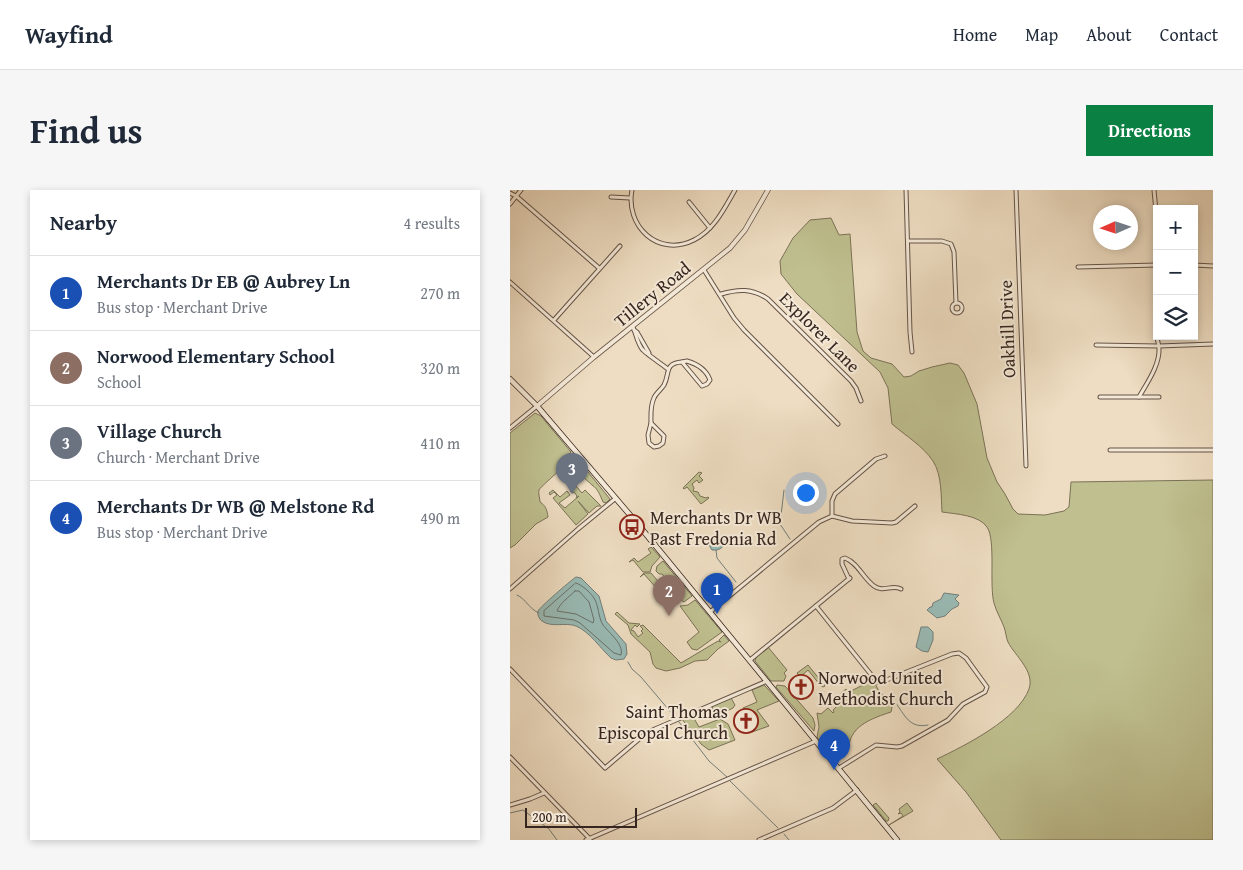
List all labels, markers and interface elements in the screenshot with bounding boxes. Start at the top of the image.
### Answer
text: Wayfind [25,17,113,52]
text: Home [953,21,997,48]
text: Map [1025,21,1058,48]
text: About [1086,21,1132,48]
text: Contact [1160,21,1218,48]
text: Find us [30,105,143,156]
button: Directions [1086,105,1213,156]
north arrow [1093,205,1138,250]
map controls [1153,205,1198,340]
button: + [1153,205,1198,250]
text: Nearby [50,207,117,238]
text: 4 results [403,211,460,235]
button: − [1153,250,1198,295]
street label: Tillery Road [608,254,696,333]
text: Merchants Dr EB @ Aubrey Ln [97,267,350,295]
street label: Oakhill Drive [992,279,1022,379]
text: 1 [62,281,70,305]
text: 270 m [420,281,460,305]
street label: Explorer Lane [773,285,867,379]
text: Bus stop · Merchant Drive [97,295,268,319]
button: layers [1153,295,1198,340]
text: Norwood Elementary School [97,342,335,370]
text: 2 [62,356,70,380]
text: 320 m [420,356,460,380]
text: School [97,370,141,394]
text: Village Church [97,417,222,445]
text: 3 [62,431,70,455]
text: 410 m [420,431,460,455]
text: Church · Merchant Drive [97,445,260,469]
pin: 3 [556,453,588,494]
your location [793,480,819,506]
text: Merchants Dr WB @ Melstone Rd [97,492,374,520]
place label: Merchants Dr WB Past Fredonia Rd [650,504,782,552]
text: 4 [62,506,70,530]
text: 490 m [420,506,460,530]
bus stop icon: Merchants Dr WB Past Fredonia Rd [619,514,645,540]
text: Bus stop · Merchant Drive [97,520,268,544]
pin: 1 [701,573,733,614]
pin: 2 [653,575,685,616]
place label: Norwood United Methodist Church [818,664,954,712]
church icon: Norwood United Methodist Church [788,674,814,700]
place label: Saint Thomas Episcopal Church [598,698,728,746]
church icon: Saint Thomas Episcopal Church [733,708,759,734]
pin: 4 [818,729,850,770]
scale bar [525,805,638,828]
text: 200 m [532,807,567,827]

